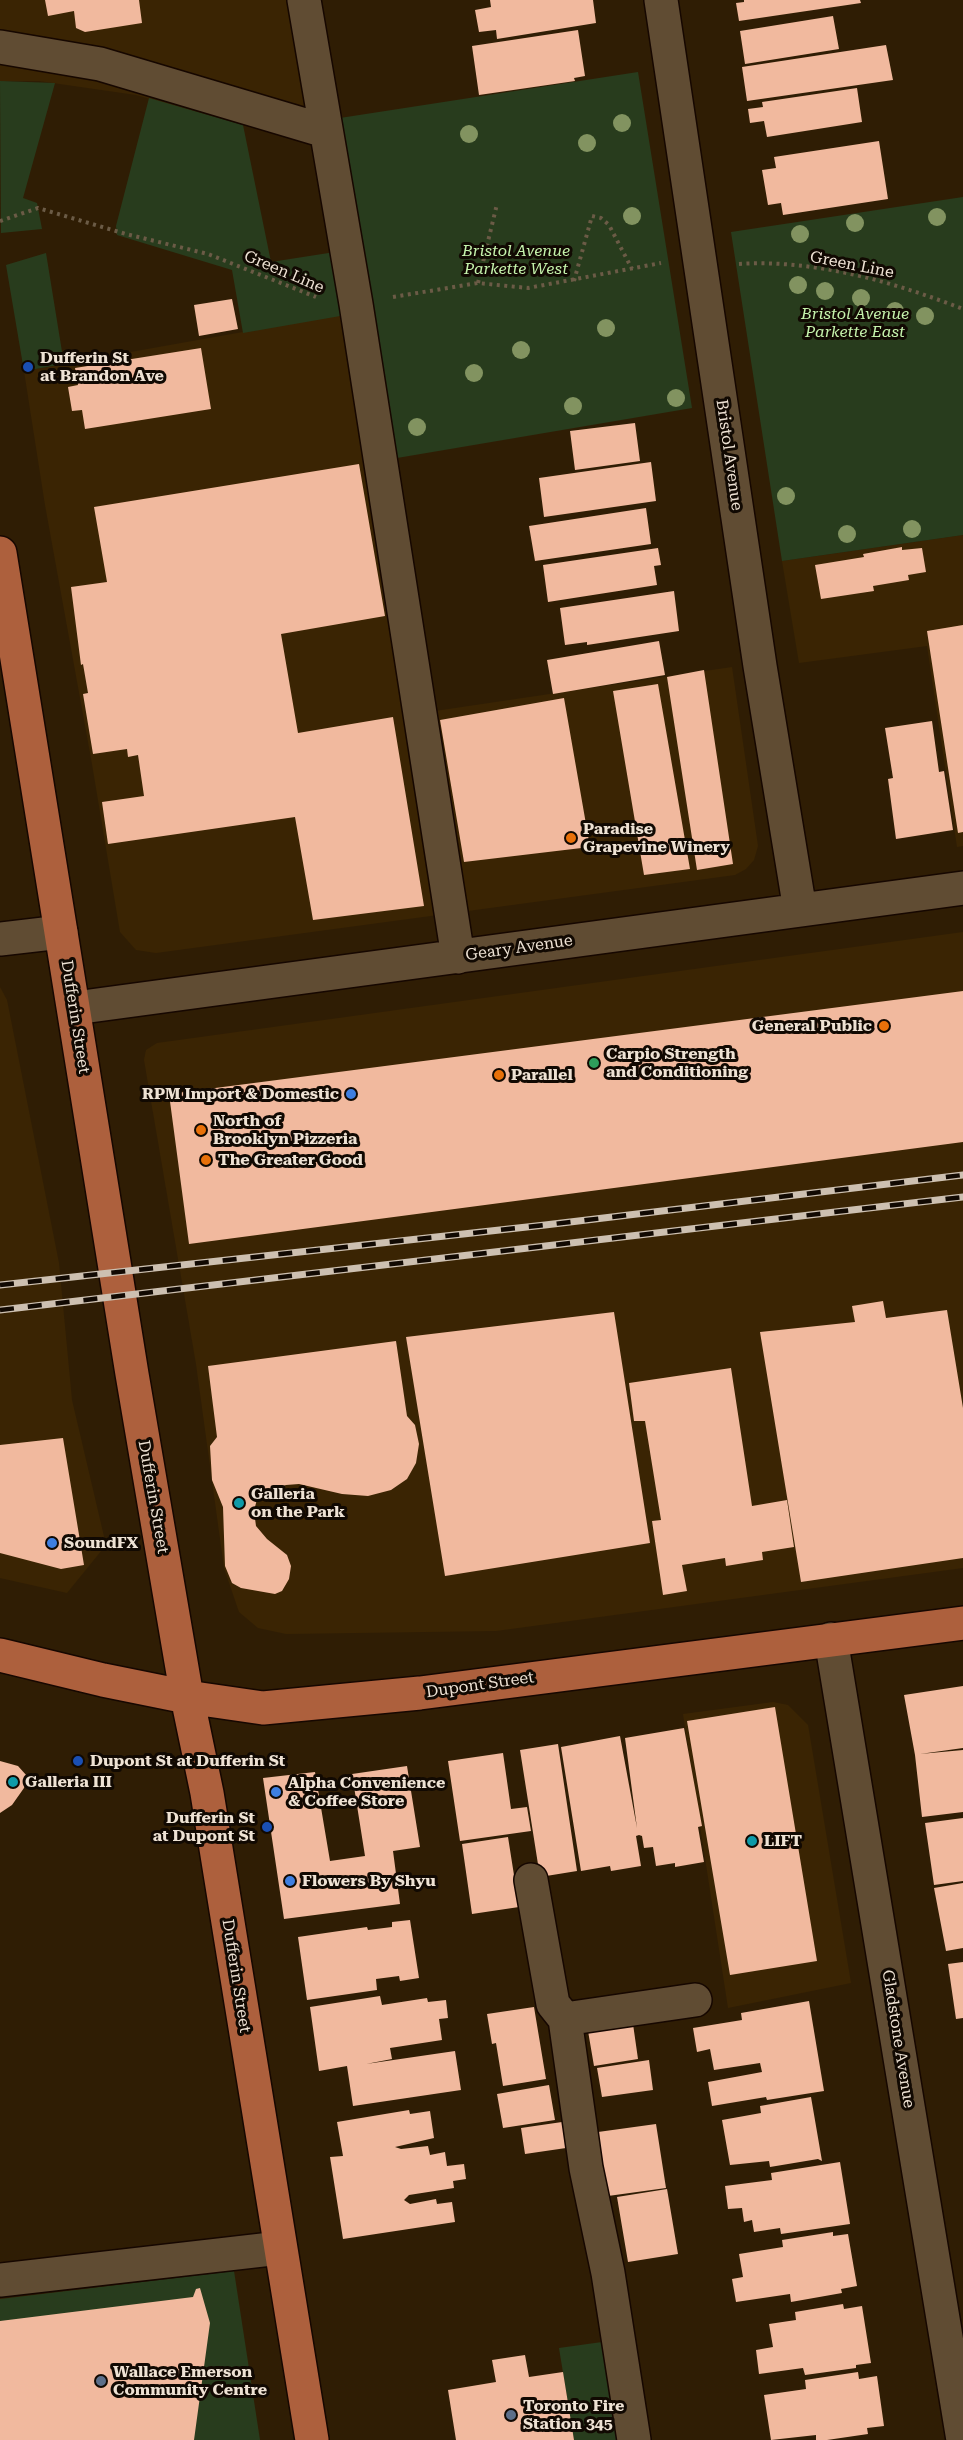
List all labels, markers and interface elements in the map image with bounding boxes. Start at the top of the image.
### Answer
park label: Bristol Avenue Parkette West [462,241,570,279]
street label: Green Line [241,247,327,297]
street label: Green Line [808,247,896,283]
park label: Bristol Avenue Parkette East [801,304,909,342]
place label: Dufferin St at Brandon Ave [40,348,164,386]
marker: Dufferin St at Brandon Ave [21,360,35,374]
street label: Bristol Avenue [712,398,746,512]
place label: Paradise Grapevine Winery [583,819,730,857]
marker: Paradise Grapevine Winery [564,831,578,845]
street label: Geary Avenue [464,931,574,965]
street label: Dufferin Street [57,959,93,1075]
place label: General Public [752,1016,872,1036]
marker: General Public [877,1019,891,1033]
place label: Carpio Strength and Conditioning [606,1044,748,1082]
marker: Carpio Strength and Conditioning [587,1056,601,1070]
place label: Parallel [511,1065,573,1085]
marker: Parallel [492,1068,506,1082]
place label: RPM Import & Domestic [142,1084,339,1104]
marker: RPM Import & Domestic [344,1087,358,1101]
place label: North of Brooklyn Pizzeria [213,1111,357,1149]
marker: North of Brooklyn Pizzeria [194,1123,208,1137]
place label: The Greater Good [218,1150,363,1170]
marker: The Greater Good [199,1153,213,1167]
street label: Dufferin Street [134,1439,172,1555]
place label: Galleria on the Park [251,1484,345,1522]
marker: Galleria on the Park [232,1496,246,1510]
place label: SoundFX [64,1533,138,1553]
marker: SoundFX [45,1536,59,1550]
street label: Dupont Street [425,1668,535,1702]
place label: Dupont St at Dufferin St [90,1751,285,1771]
marker: Dupont St at Dufferin St [71,1754,85,1768]
place label: Galleria III [25,1772,112,1792]
place label: Alpha Convenience & Coffee Store [288,1773,445,1811]
marker: Galleria III [6,1775,20,1789]
marker: Alpha Convenience & Coffee Store [269,1785,283,1799]
place label: Dufferin St at Dupont St [153,1808,255,1846]
marker: Dufferin St at Dupont St [260,1820,274,1834]
place label: LIFT [764,1831,802,1851]
marker: LIFT [745,1834,759,1848]
place label: Flowers By Shyu [302,1871,436,1891]
marker: Flowers By Shyu [283,1874,297,1888]
street label: Dufferin Street [218,1918,254,2034]
street label: Gladstone Avenue [878,1968,918,2110]
place label: Wallace Emerson Community Centre [113,2362,267,2400]
marker: Wallace Emerson Community Centre [94,2374,108,2388]
place label: Toronto Fire Station 345 [523,2396,625,2434]
marker: Toronto Fire Station 345 [504,2408,518,2422]

